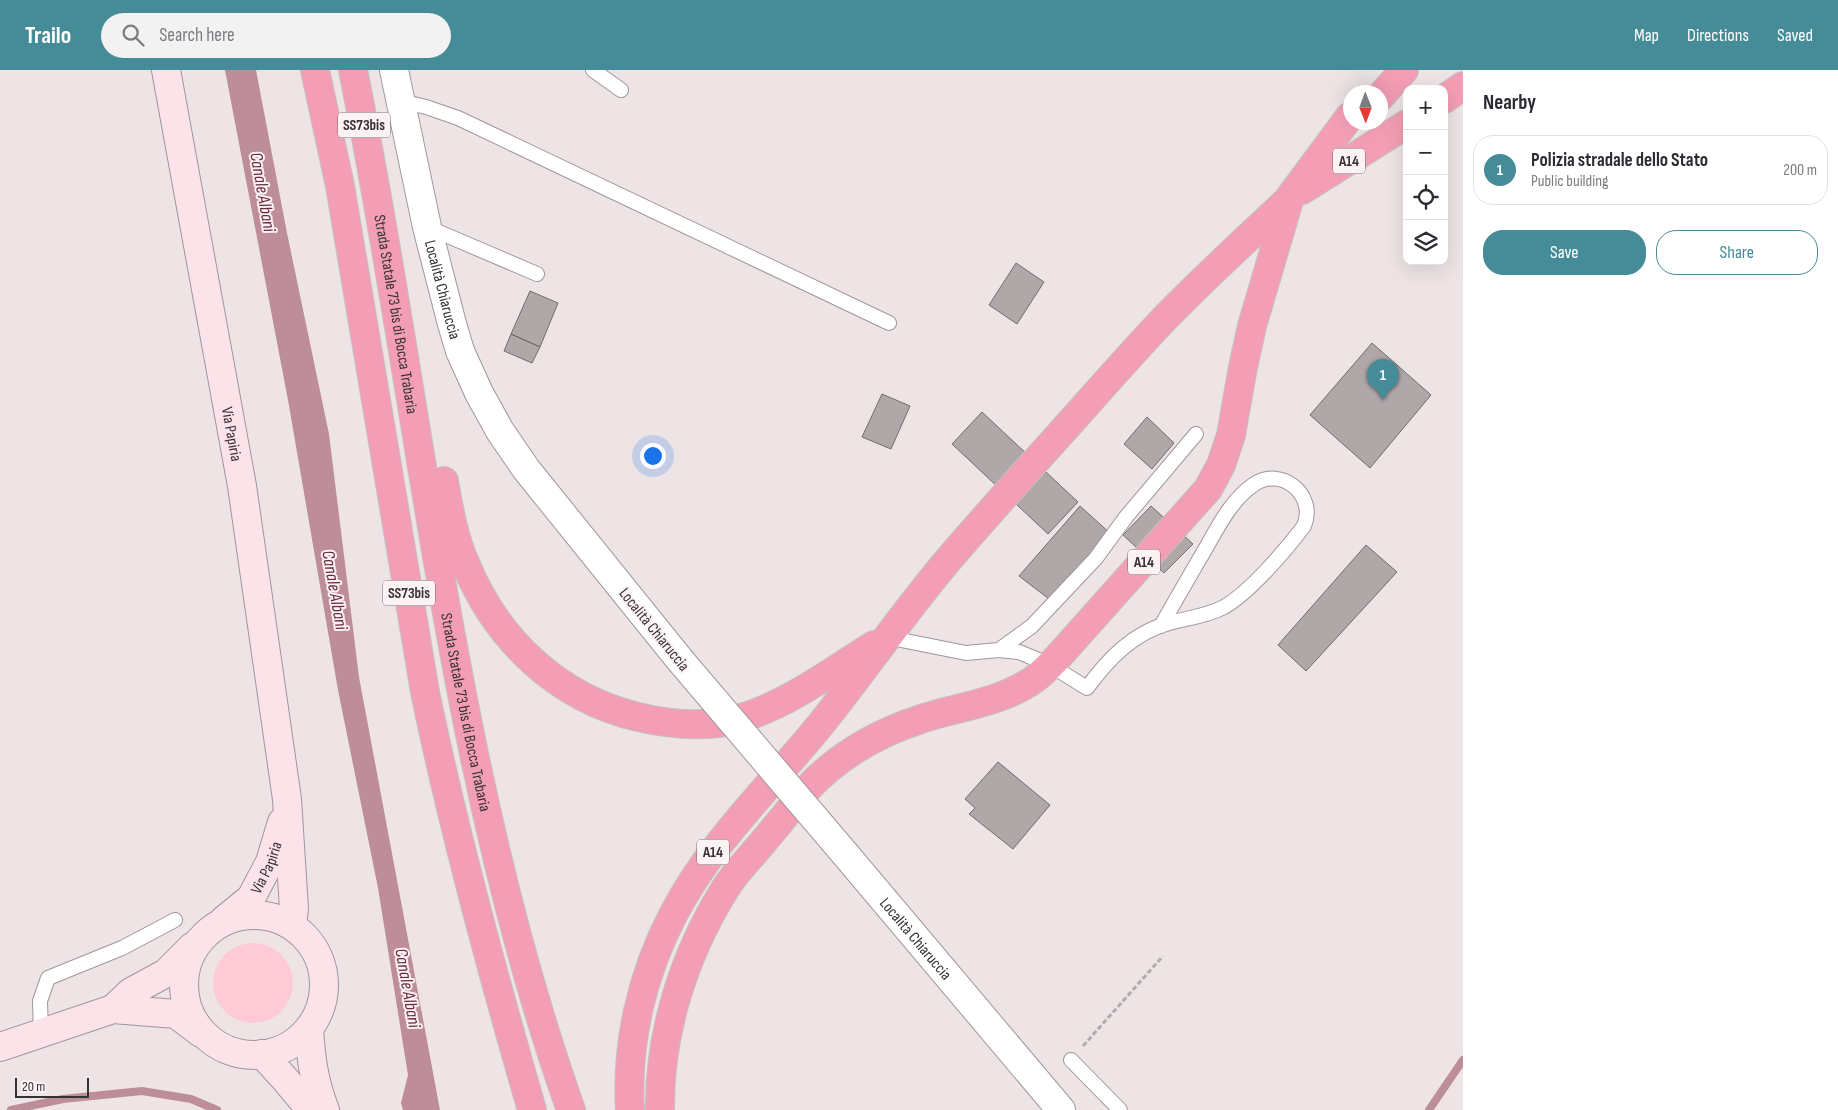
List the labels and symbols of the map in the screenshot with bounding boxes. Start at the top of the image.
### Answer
north arrow [1343,85,1388,130]
road number: SS73bis [338,112,390,138]
road number: A14 [1333,148,1365,174]
water label: Canale Albani [245,151,280,234]
street label: Strada Statale 73 bis di Bocca Trabaria [369,213,421,415]
street label: Località Chiaruccia [420,238,464,342]
pin: 1 [1367,359,1399,400]
street label: Via Papiria [217,405,245,463]
your location [640,443,666,469]
water label: Canale Albani [317,549,352,632]
road number: A14 [1128,550,1160,574]
road number: SS73bis [383,580,435,606]
street label: Località Chiaruccia [615,585,693,675]
street label: Strada Statale 73 bis di Bocca Trabaria [436,612,494,813]
street label: Via Papiria [247,840,287,897]
road number: A14 [697,840,729,864]
street label: Località Chiaruccia [875,894,955,984]
water label: Canale Albani [390,947,425,1030]
scale bar [15,1075,89,1098]

